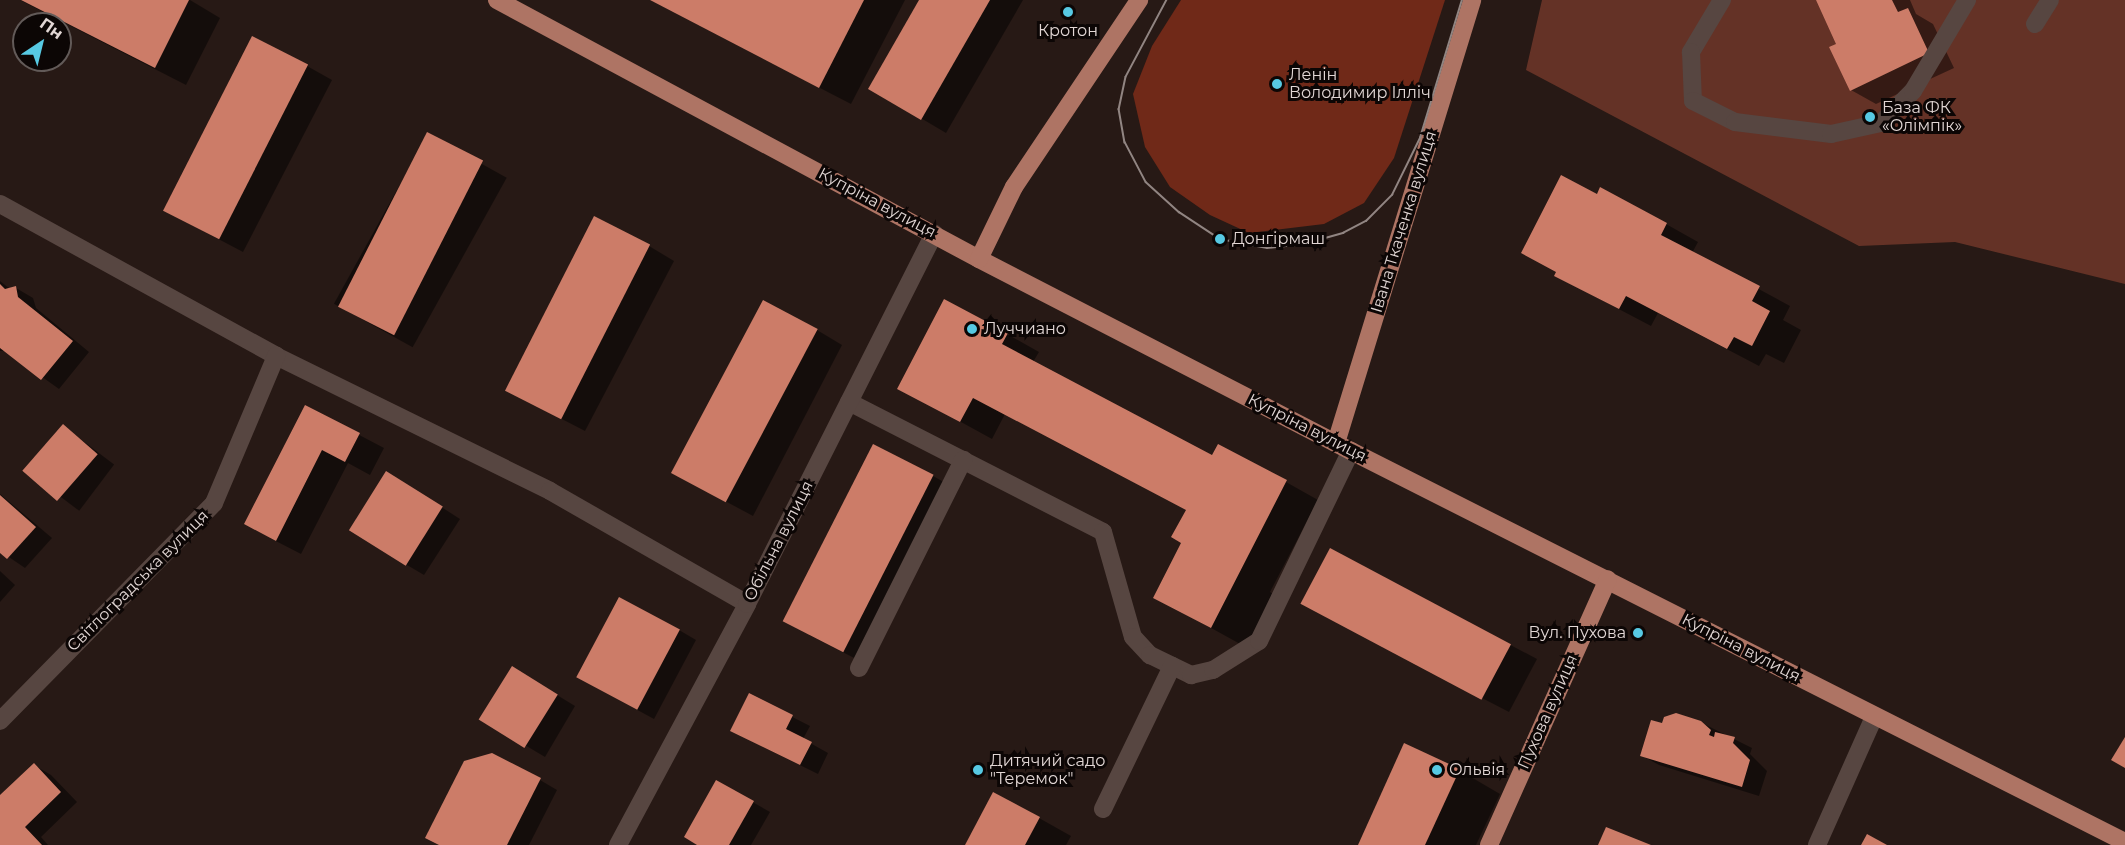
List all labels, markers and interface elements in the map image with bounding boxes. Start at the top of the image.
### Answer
marker: Кротон [1061,5,1075,19]
north arrow [12,12,72,72]
text: Пн [36,14,67,43]
place label: Кротон [1038,21,1098,41]
place label: Ленін Володимир Ілліч [1289,65,1431,103]
marker: Ленін Володимир Ілліч [1270,77,1284,91]
place label: База ФК «Олімпік» [1882,98,1962,136]
marker: База ФК «Олімпік» [1863,110,1877,124]
street label: Івана Ткаченка вулиця [1367,129,1441,315]
street label: Купріна вулиця [815,164,939,242]
place label: Донгірмаш [1232,229,1325,249]
marker: Донгірмаш [1213,232,1227,246]
place label: Луччиано [984,319,1066,339]
marker: Луччиано [965,322,979,336]
street label: Купріна вулиця [1245,390,1369,466]
street label: Обільна вулиця [740,478,818,604]
street label: Світлоградська вулиця [63,506,213,656]
street label: Купріна вулиця [1679,610,1803,686]
place label: Вул. Пухова [1529,623,1626,643]
marker: Вул. Пухова [1631,626,1645,640]
street label: Пухова вулиця [1514,652,1582,772]
place label: Дитячий садо "Теремок" [990,751,1106,789]
place label: Ольвія [1449,760,1505,780]
marker: Дитячий садо "Теремок" [971,763,985,777]
marker: Ольвія [1430,763,1444,777]

